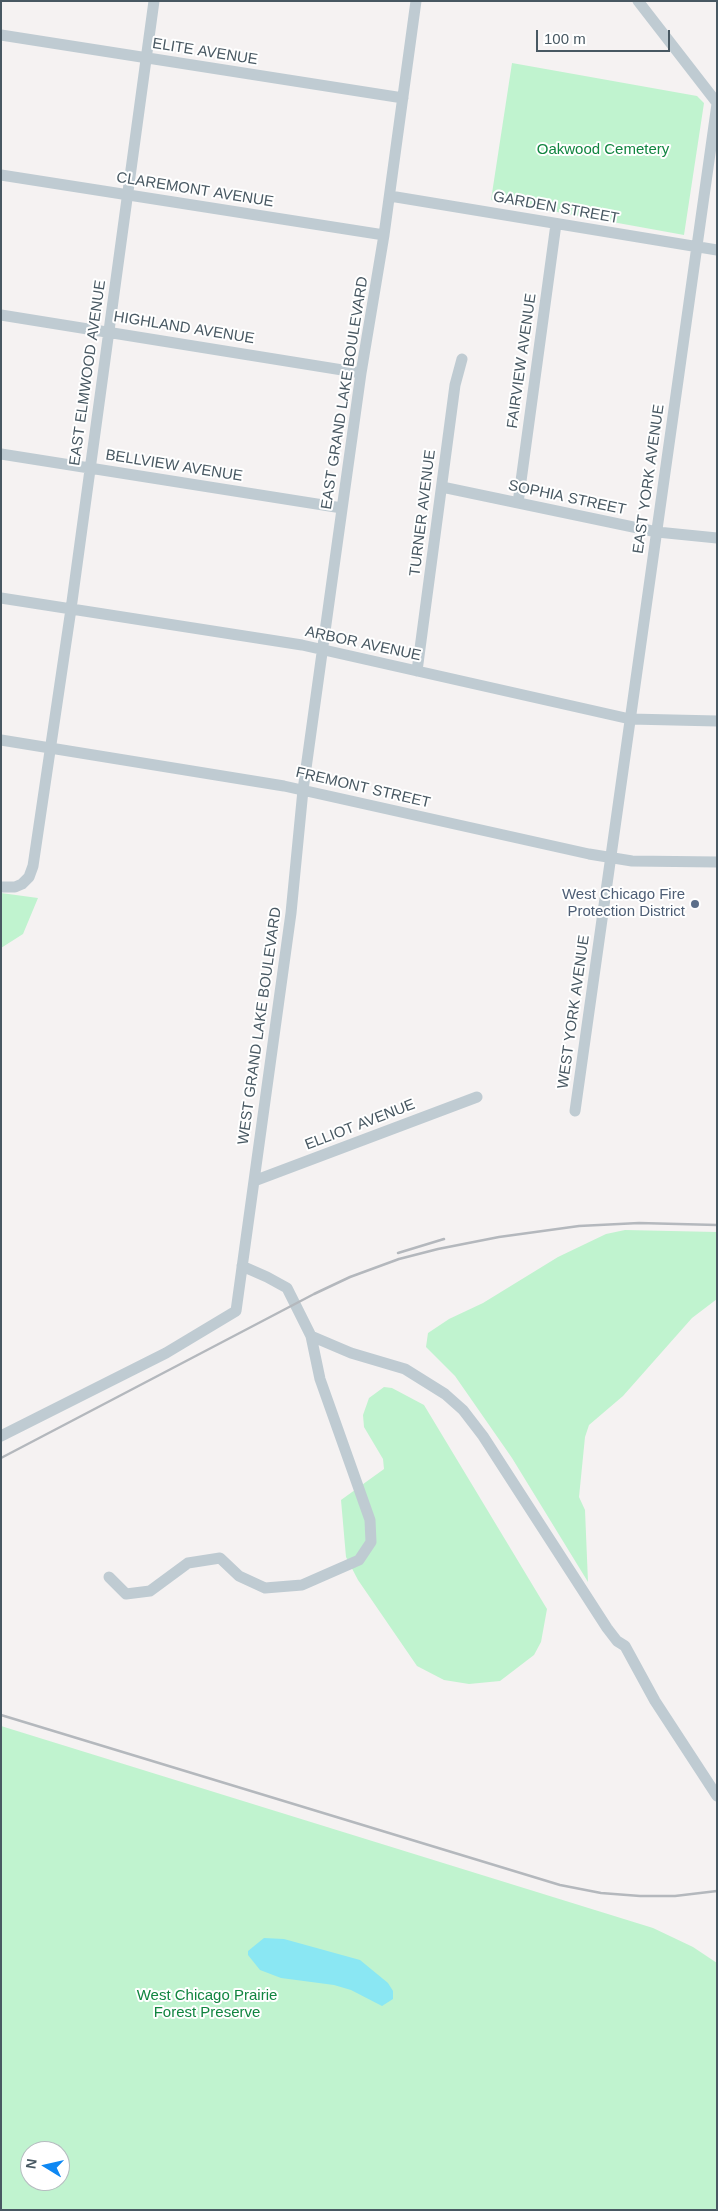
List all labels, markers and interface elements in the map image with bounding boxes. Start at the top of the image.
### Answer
scale bar [538,20,672,52]
text: 100 m [544,30,586,47]
street label: ELITE AVENUE [151,35,259,69]
park label: Oakwood Cemetery [537,141,669,159]
street label: CLAREMONT AVENUE [115,169,275,211]
street label: GARDEN STREET [492,188,620,228]
street label: EAST GRAND LAKE BOULEVARD [318,275,372,511]
street label: EAST ELMWOOD AVENUE [66,279,110,467]
street label: FAIRVIEW AVENUE [504,292,540,430]
street label: HIGHLAND AVENUE [112,308,256,348]
street label: EAST YORK AVENUE [630,403,668,555]
street label: BELLVIEW AVENUE [104,446,244,486]
street label: TURNER AVENUE [406,449,440,577]
street label: SOPHIA STREET [506,477,628,519]
street label: ARBOR AVENUE [303,623,423,665]
street label: FREMONT STREET [294,764,432,812]
place label: West Chicago Fire Protection District [562,886,685,921]
marker: West Chicago Fire Protection District [689,898,701,910]
street label: WEST GRAND LAKE BOULEVARD [234,906,286,1146]
street label: WEST YORK AVENUE [554,934,594,1090]
street label: ELLIOT AVENUE [302,1096,418,1154]
park label: West Chicago Prairie Forest Preserve [137,1987,277,2022]
north arrow [20,2141,70,2191]
text: N [22,2158,40,2170]

